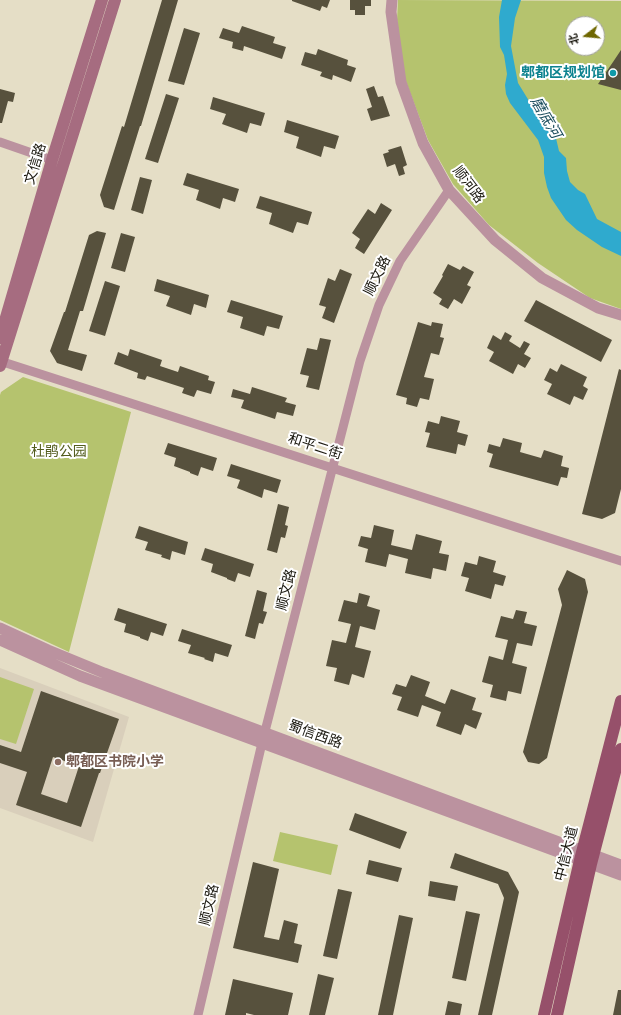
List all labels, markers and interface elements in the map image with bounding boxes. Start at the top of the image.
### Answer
north arrow [565,16,605,56]
text: 北 [566,32,582,46]
place label: 郫都区规划馆 [521,65,605,81]
marker: 郫都区规划馆 [608,68,618,78]
water label: 磨底河 [526,94,564,142]
street label: 文信路 [22,141,50,187]
street label: 顺河路 [449,163,487,207]
street label: 顺文路 [361,253,395,299]
street label: 和平二街 [286,430,344,464]
park label: 杜鹃公园 [31,444,87,460]
street label: 顺文路 [274,568,300,612]
street label: 蜀信西路 [286,718,344,752]
place label: 郫都区书院小学 [66,754,164,770]
marker: 郫都区书院小学 [53,757,63,767]
street label: 中信大道 [552,825,582,883]
street label: 顺文路 [197,883,223,927]

